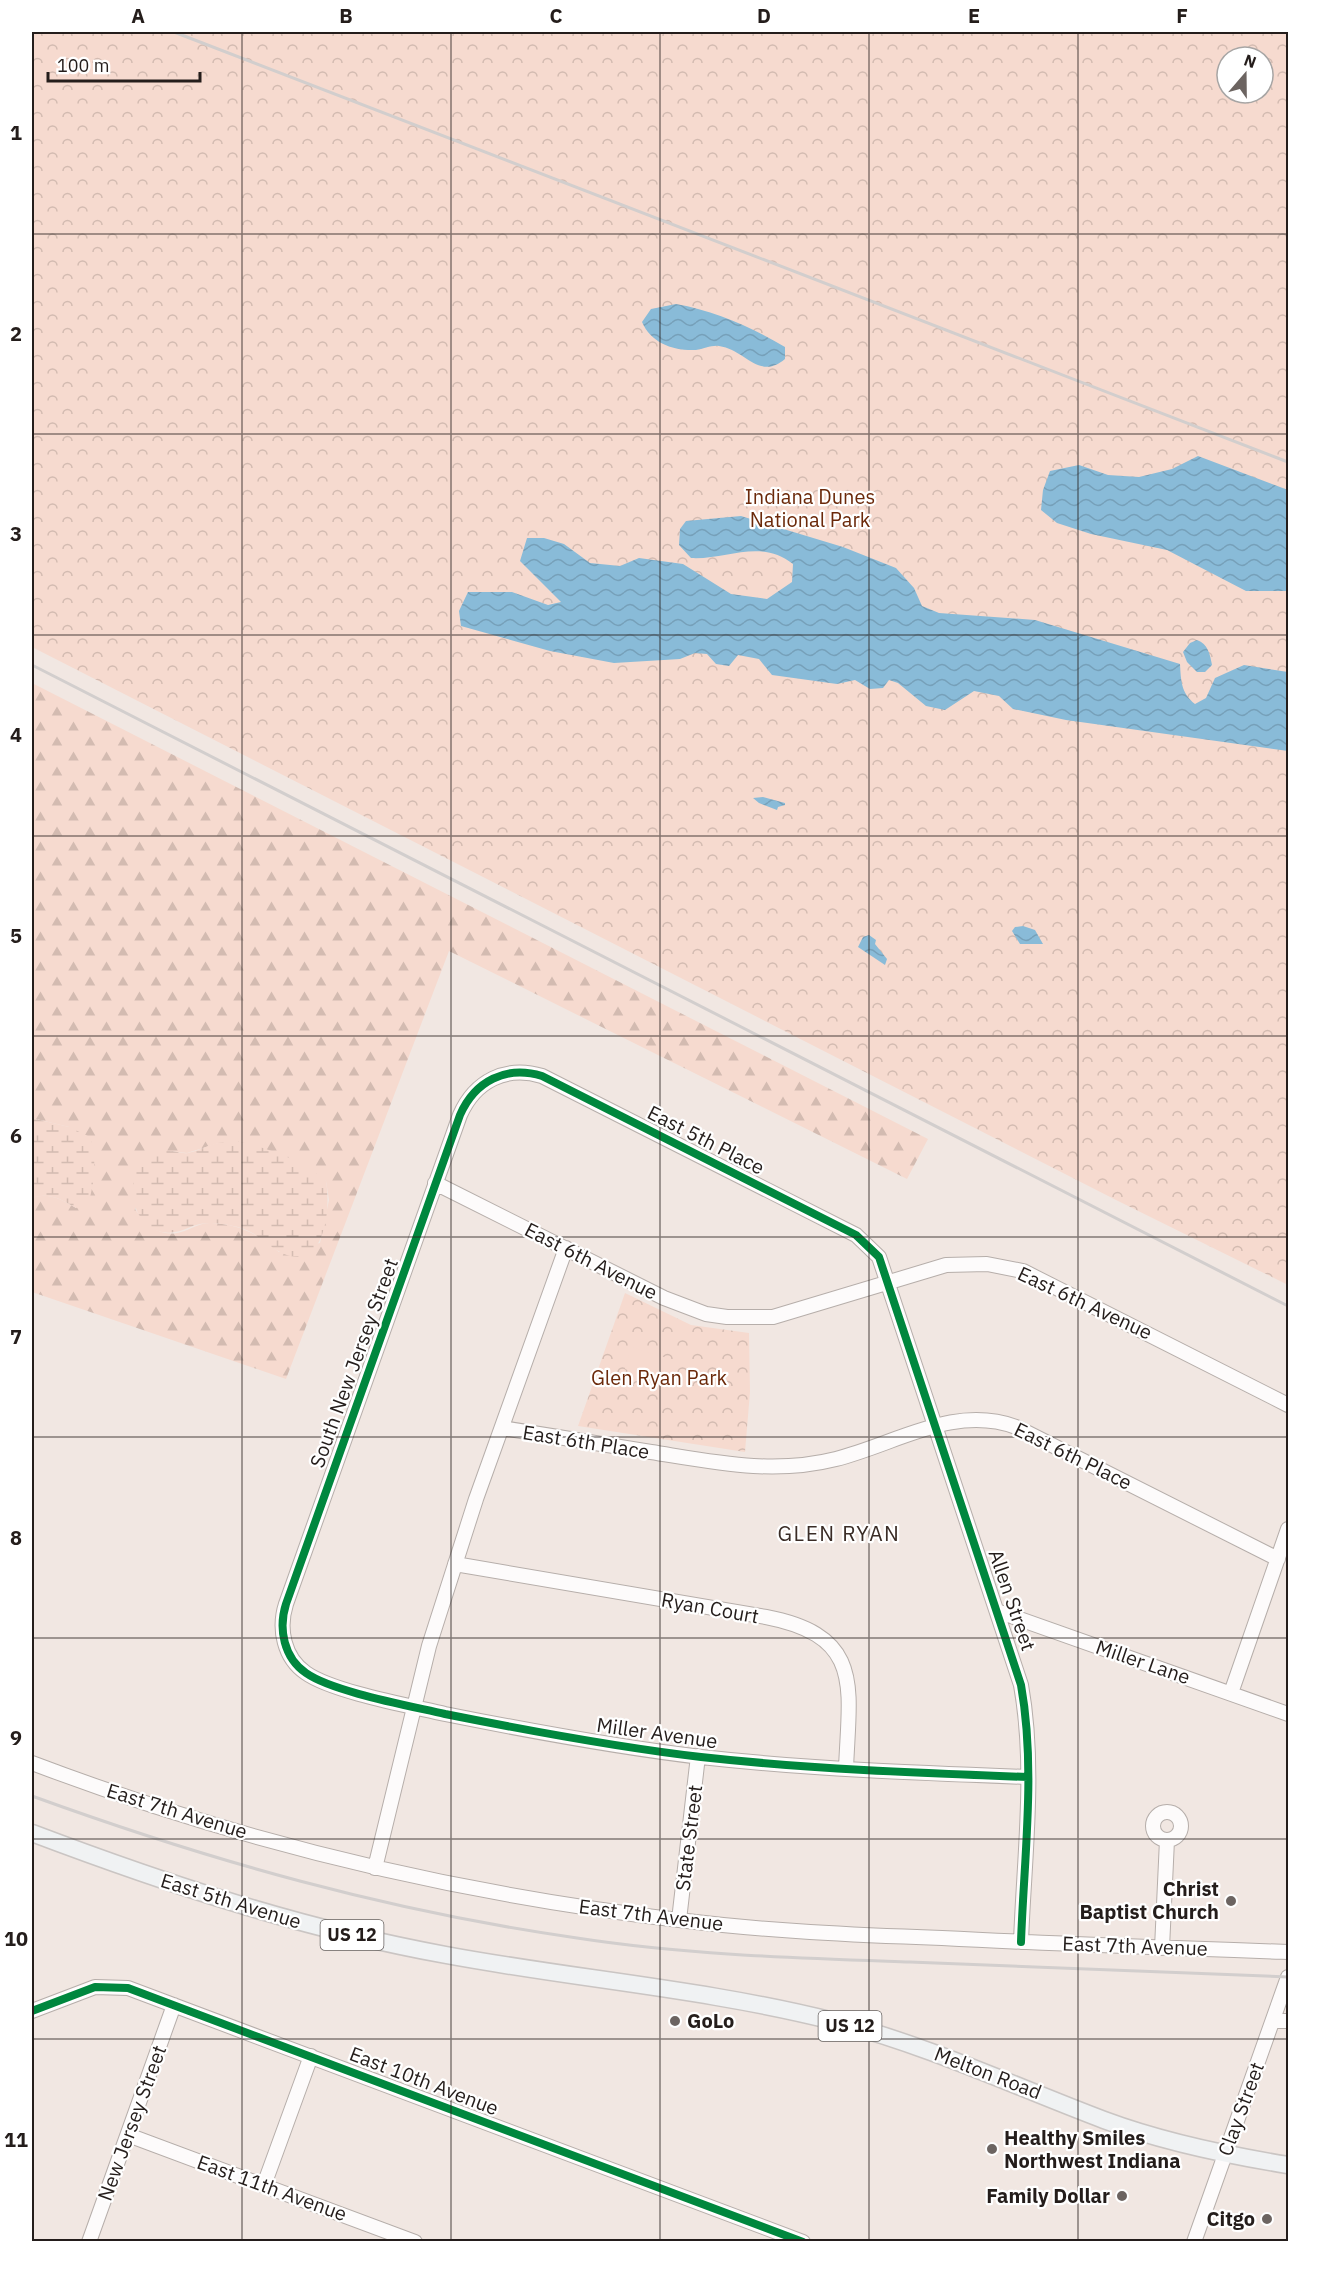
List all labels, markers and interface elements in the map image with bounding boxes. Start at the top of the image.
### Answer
text: A [131,2,145,29]
text: B [339,2,353,29]
text: C [549,2,563,29]
text: D [757,2,771,29]
text: E [968,2,980,29]
text: F [1176,2,1188,29]
scale bar [48,45,200,83]
north arrow [1215,45,1275,105]
text: N [1241,50,1259,72]
text: 100 m [57,54,109,77]
text: 1 [10,119,22,146]
text: 2 [10,320,22,347]
park label: Indiana Dunes National Park [745,483,875,533]
text: 3 [10,520,22,547]
text: 4 [10,721,22,748]
text: 5 [10,922,22,949]
street label: East 5th Place [643,1098,769,1181]
text: 6 [10,1122,22,1149]
street label: East 6th Avenue [520,1215,662,1306]
street label: South New Jersey Street [303,1254,404,1471]
street label: East 6th Avenue [1014,1260,1157,1346]
text: 7 [10,1323,22,1350]
park label: Glen Ryan Park [591,1364,727,1391]
street label: East 6th Place [1010,1415,1137,1496]
street label: East 6th Place [521,1418,651,1465]
district label: GLEN RYAN [778,1519,900,1547]
text: 8 [10,1524,22,1551]
street label: Allen Street [983,1546,1042,1654]
street label: Ryan Court [659,1586,761,1629]
street label: Miller Lane [1092,1633,1194,1690]
street label: Miller Avenue [595,1711,719,1754]
text: 9 [10,1724,22,1751]
street label: East 7th Avenue [104,1776,251,1845]
street label: State Street [669,1783,708,1893]
street label: East 5th Avenue [158,1866,305,1935]
place label: Christ Baptist Church [1079,1875,1219,1925]
street label: East 7th Avenue [577,1892,725,1937]
marker: Christ Baptist Church [1224,1894,1238,1908]
road number: US 12 [320,1920,384,1950]
text: 10 [4,1925,28,1952]
street label: East 7th Avenue [1062,1929,1208,1962]
place label: GoLo [687,2007,734,2034]
road number: US 12 [818,2011,882,2041]
marker: GoLo [668,2014,682,2028]
street label: East 10th Avenue [346,2040,503,2121]
street label: Melton Road [931,2040,1046,2105]
street label: New Jersey Street [91,2041,172,2204]
street label: Clay Street [1211,2058,1270,2159]
place label: Healthy Smiles Northwest Indiana [1004,2124,1181,2174]
text: 11 [4,2126,28,2153]
marker: Healthy Smiles Northwest Indiana [985,2142,999,2156]
street label: East 11th Avenue [194,2148,351,2227]
place label: Family Dollar [986,2182,1110,2209]
marker: Family Dollar [1115,2189,1129,2203]
place label: Citgo [1206,2205,1255,2232]
marker: Citgo [1260,2212,1274,2226]

